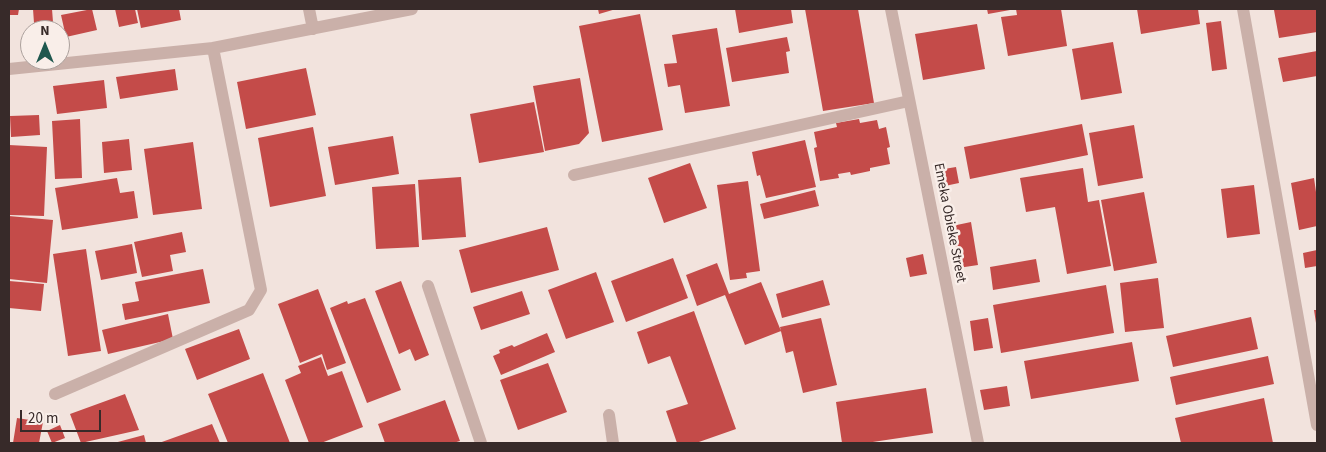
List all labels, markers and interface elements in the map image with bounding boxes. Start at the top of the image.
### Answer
north arrow [20,20,70,70]
text: N [40,21,50,41]
street label: Emeka Obieke Street [929,162,969,284]
scale bar [22,400,104,432]
text: 20 m [28,408,58,429]

